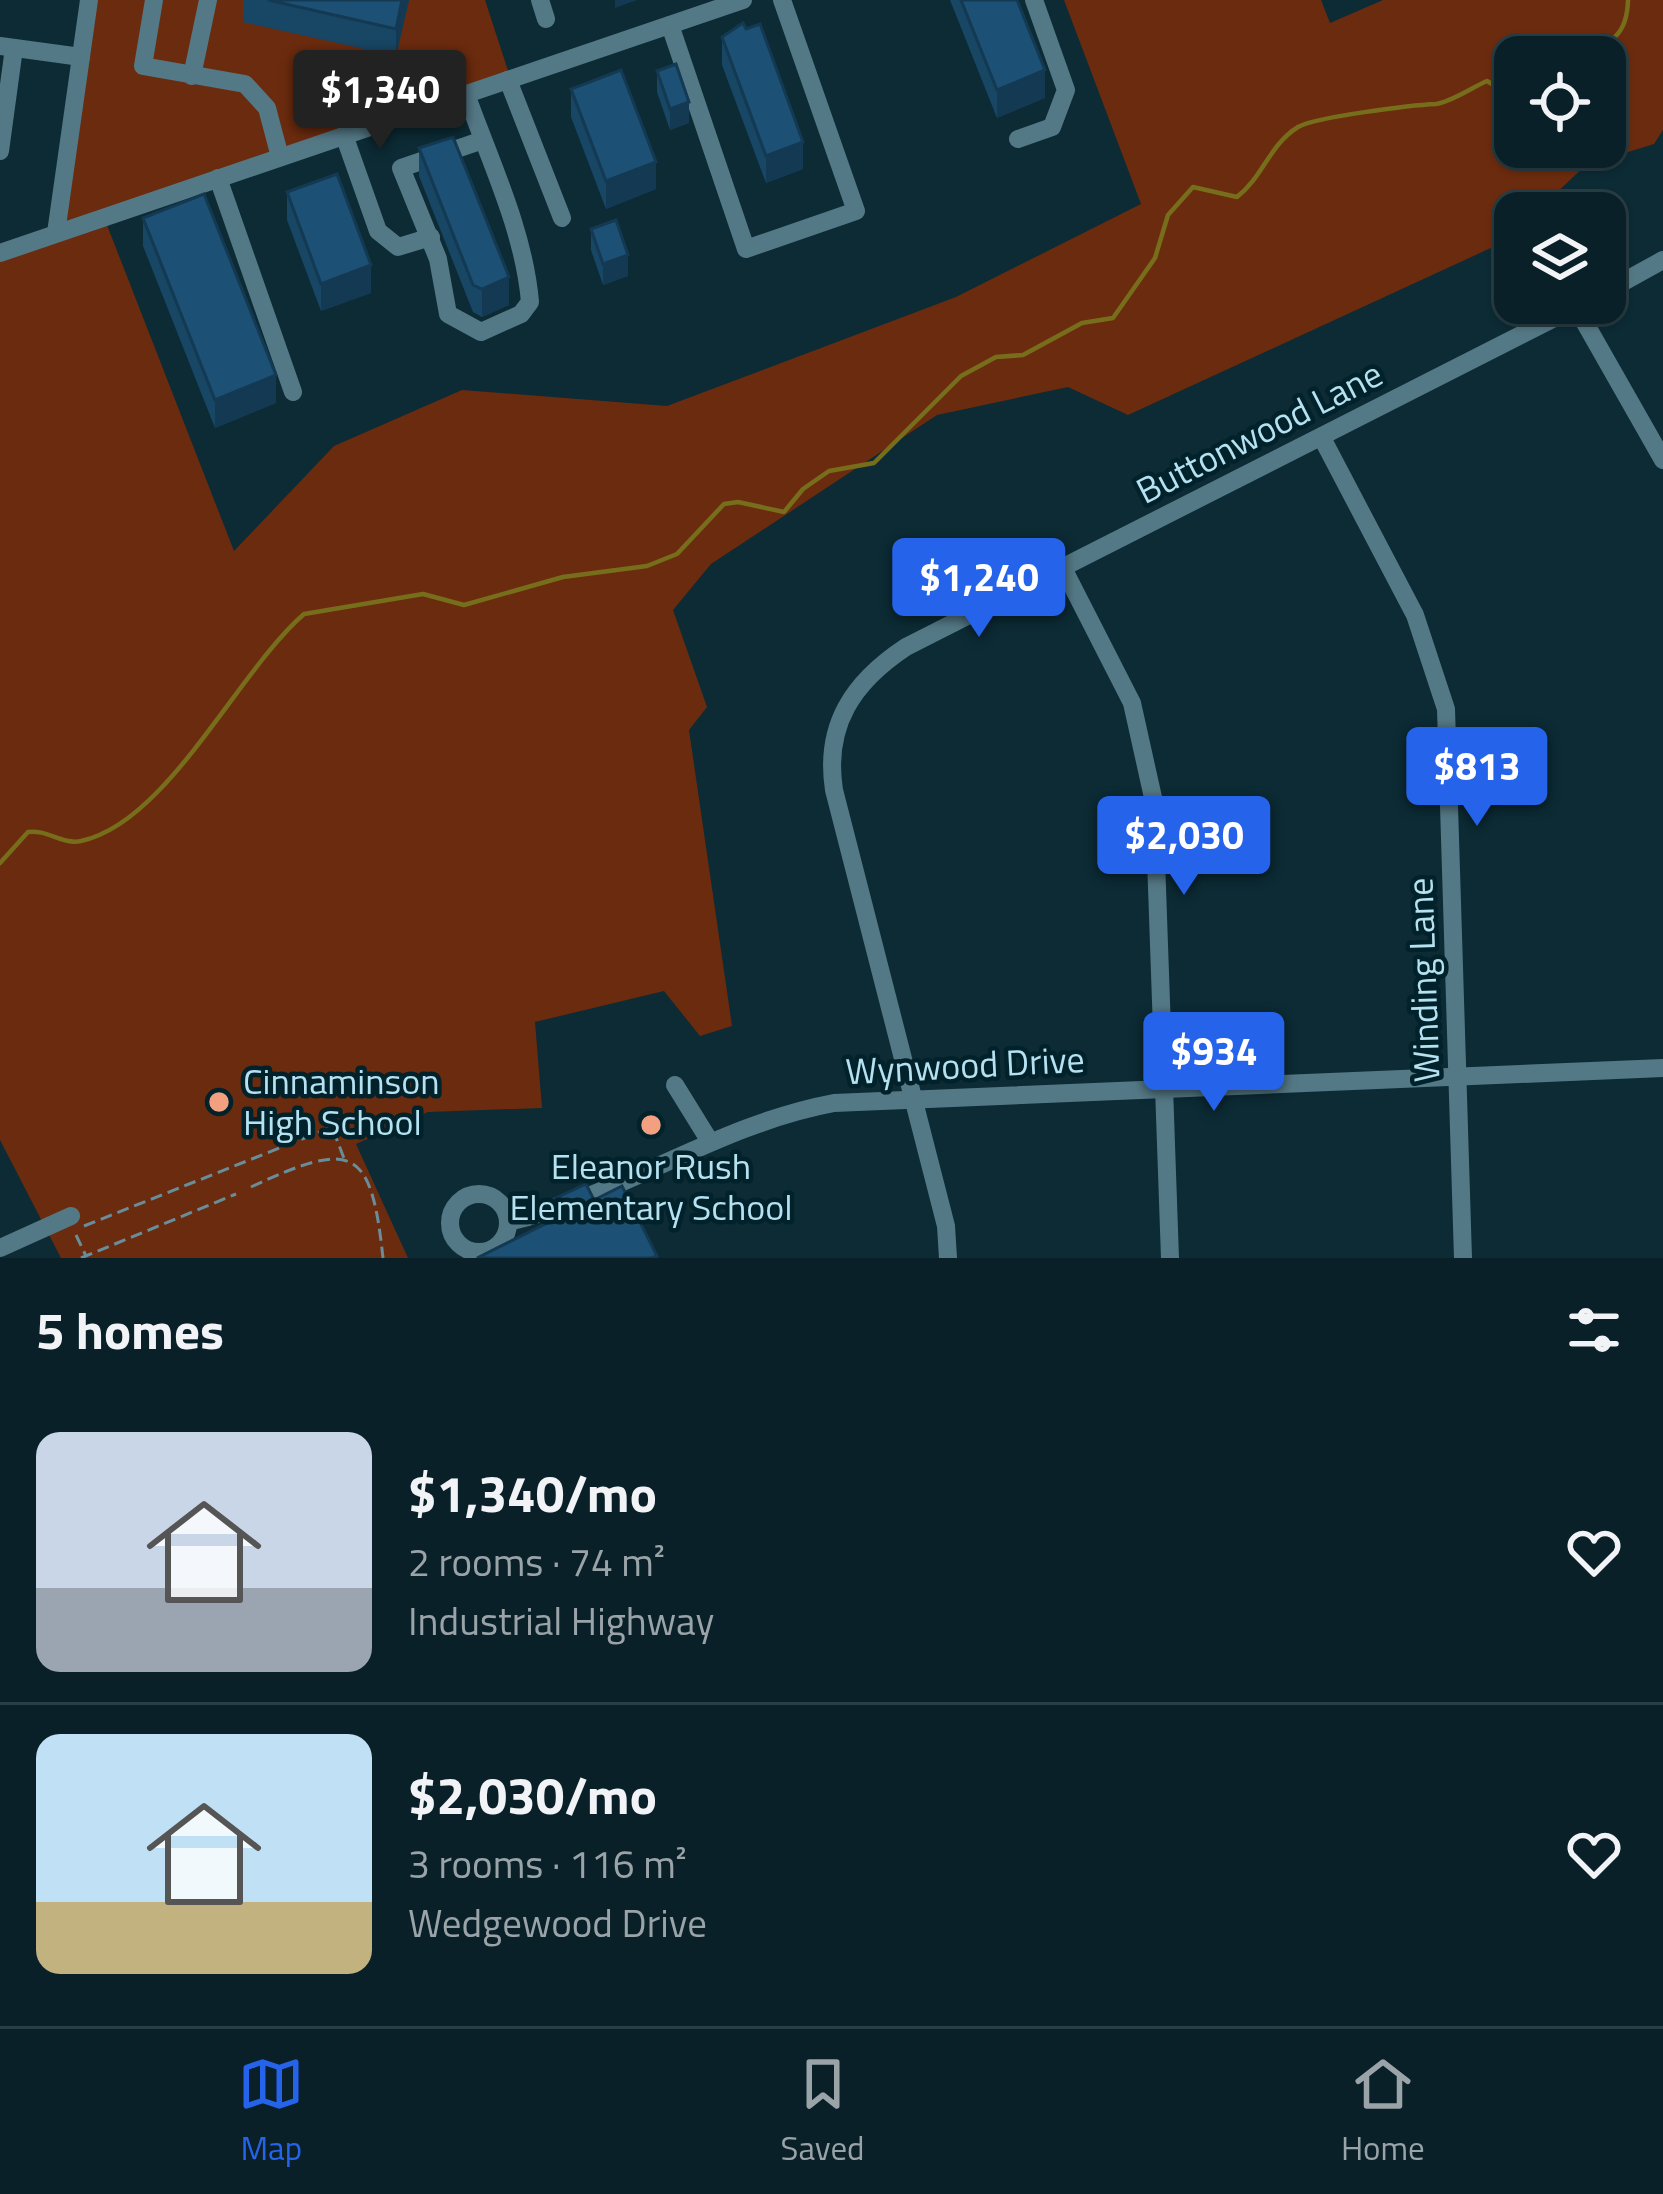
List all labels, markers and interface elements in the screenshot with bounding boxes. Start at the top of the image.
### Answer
map controls [1494,36,1626,324]
button: locate [1494,36,1626,168]
pin: $1,340 [282,50,478,152]
text: $1,340 [320,59,440,118]
button: layers [1494,192,1626,324]
street label: Buttonwood Lane [1126,346,1391,517]
pin: $1,240 [881,538,1077,640]
text: $1,240 [919,547,1039,606]
pin: $813 [1406,727,1548,829]
text: $813 [1433,736,1521,795]
pin: $2,030 [1086,796,1282,898]
text: $2,030 [1124,805,1244,864]
street label: Winding Lane [1391,877,1454,1083]
pin: $934 [1143,1012,1285,1114]
text: $934 [1170,1021,1258,1080]
street label: Wynwood Drive [844,1031,1086,1098]
place label: Cinnaminson High School [243,1053,440,1149]
marker: Cinnaminson High School [206,1089,232,1115]
marker: Eleanor Rush Elementary School [638,1112,664,1138]
place label: Eleanor Rush Elementary School [509,1138,793,1234]
text: 5 homes [36,1291,224,1369]
icon: filters [1561,1297,1627,1363]
text: $1,340/mo [408,1454,657,1532]
icon: home [132,1480,276,1624]
icon: heart [1561,1519,1627,1585]
text: 2 rooms · 74 m² [408,1532,665,1591]
text: Industrial Highway [408,1591,714,1650]
text: $2,030/mo [408,1756,657,1834]
icon: home [132,1782,276,1926]
icon: heart [1561,1821,1627,1887]
text: 3 rooms · 116 m² [408,1834,687,1893]
text: Wedgewood Drive [408,1893,707,1952]
tab: Map [238,2051,304,2173]
tab: Saved [781,2051,865,2173]
tab: Home [1341,2051,1425,2173]

